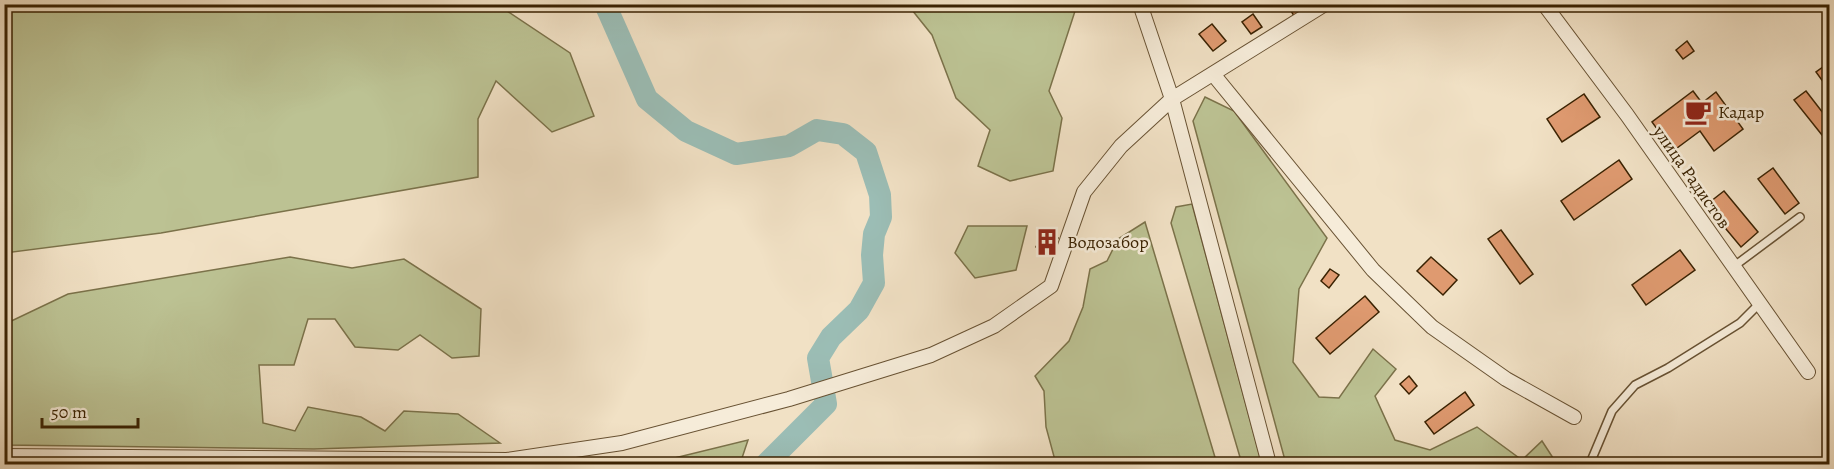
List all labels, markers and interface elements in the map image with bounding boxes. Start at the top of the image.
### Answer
cafe icon: Кадар [1683,97,1713,127]
place label: Кадар [1718,100,1764,124]
street label: улица Радистов [1647,120,1736,233]
building icon: Водозабор [1032,227,1062,257]
place label: Водозабор [1067,230,1149,254]
scale bar [42,391,138,429]
text: 50 m [51,400,87,424]

